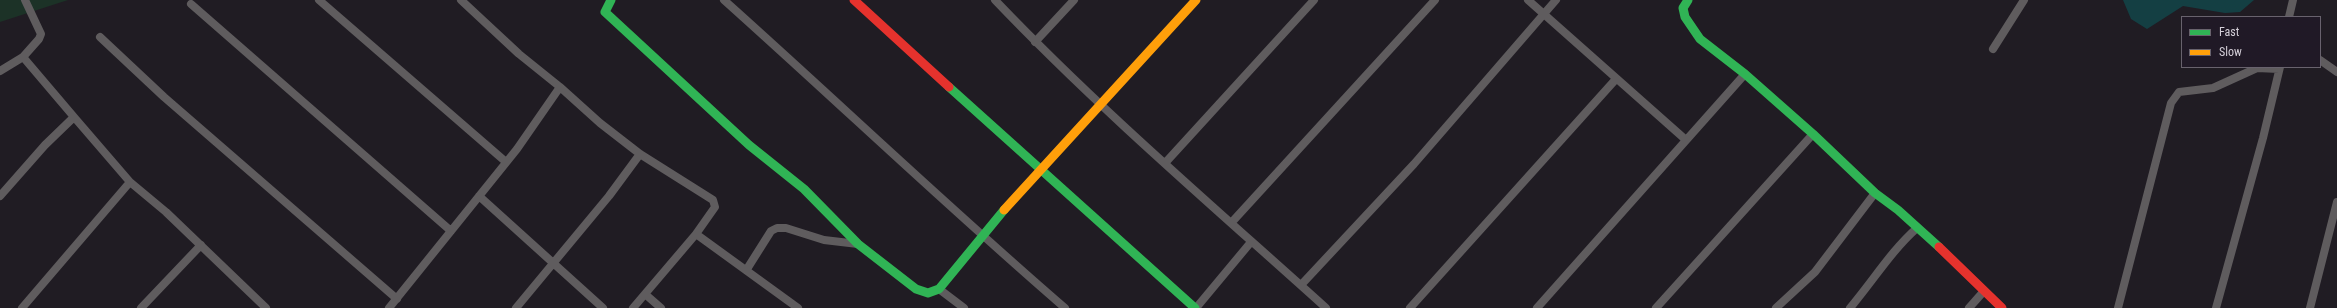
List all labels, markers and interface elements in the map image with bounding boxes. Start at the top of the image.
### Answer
legend [2181,16,2321,68]
text: Fast [2219,25,2239,39]
text: Slow [2219,45,2242,59]

